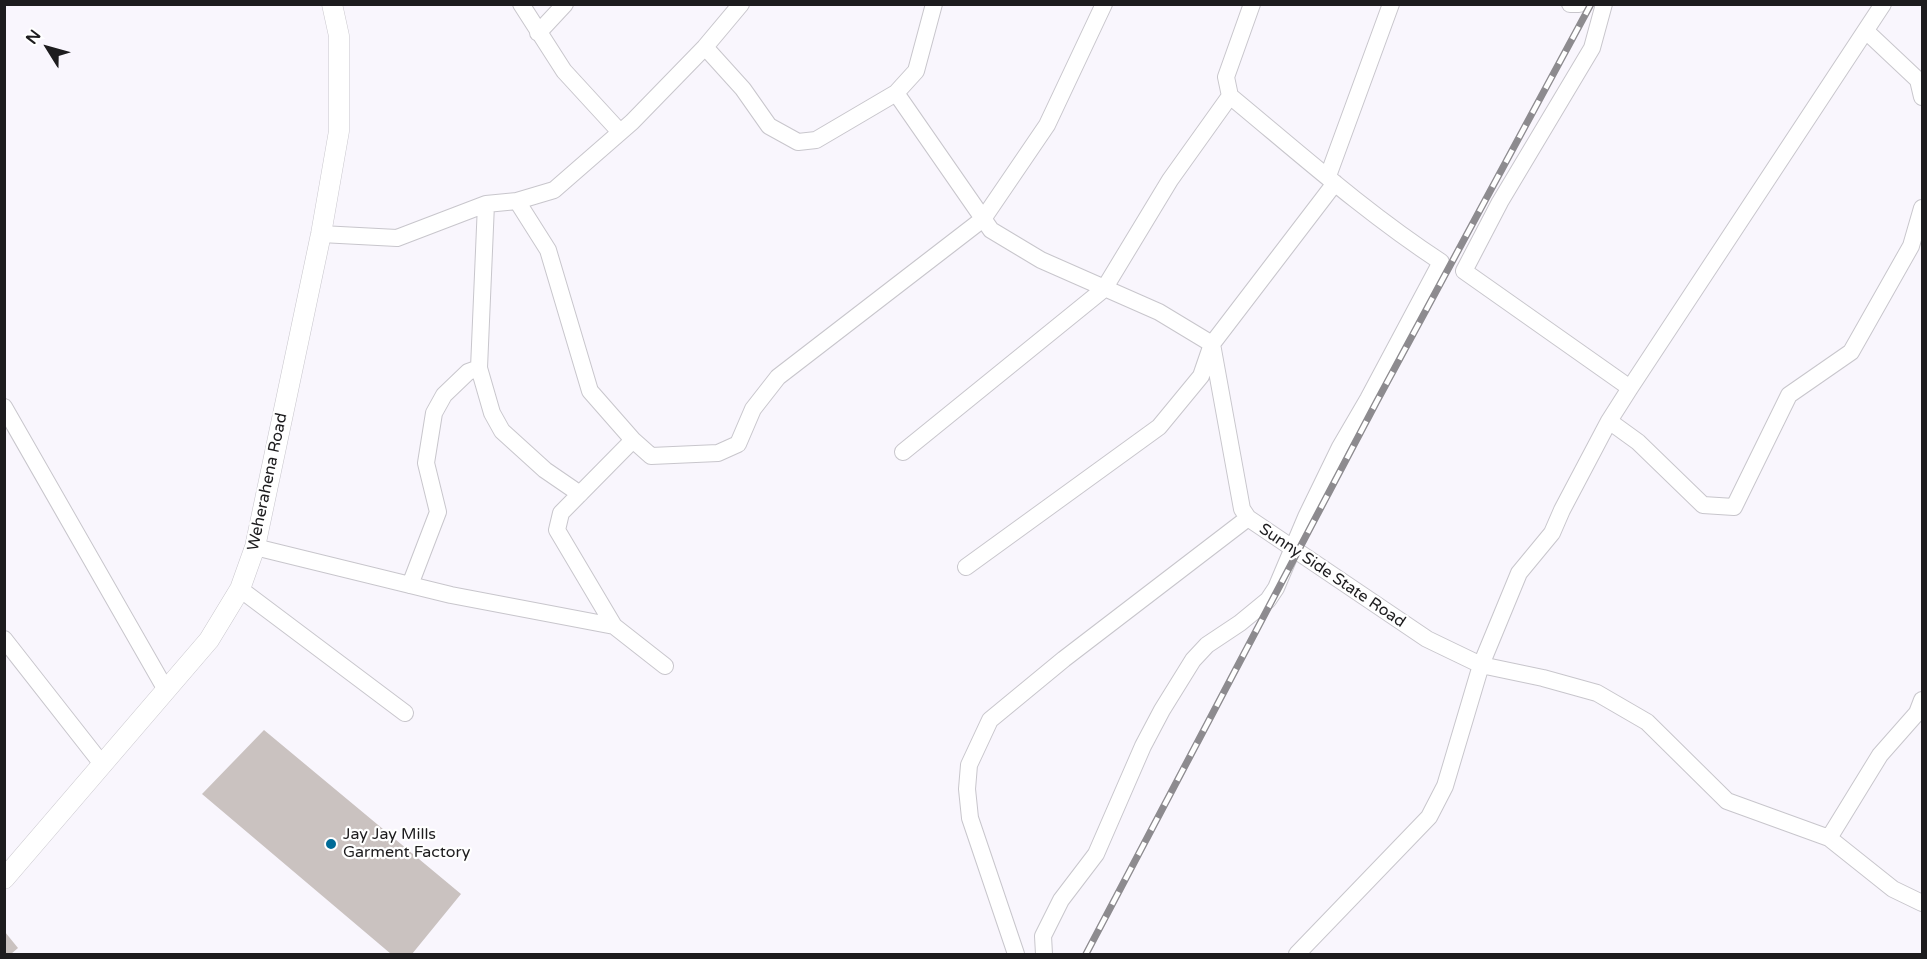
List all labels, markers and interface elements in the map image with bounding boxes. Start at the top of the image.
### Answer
north arrow [18,18,78,78]
text: N [22,26,45,48]
street label: Weherahena Road [244,411,292,553]
street label: Sunny Side State Road [1255,520,1409,632]
place label: Jay Jay Mills Garment Factory [343,825,470,863]
marker: Jay Jay Mills Garment Factory [324,837,338,851]

